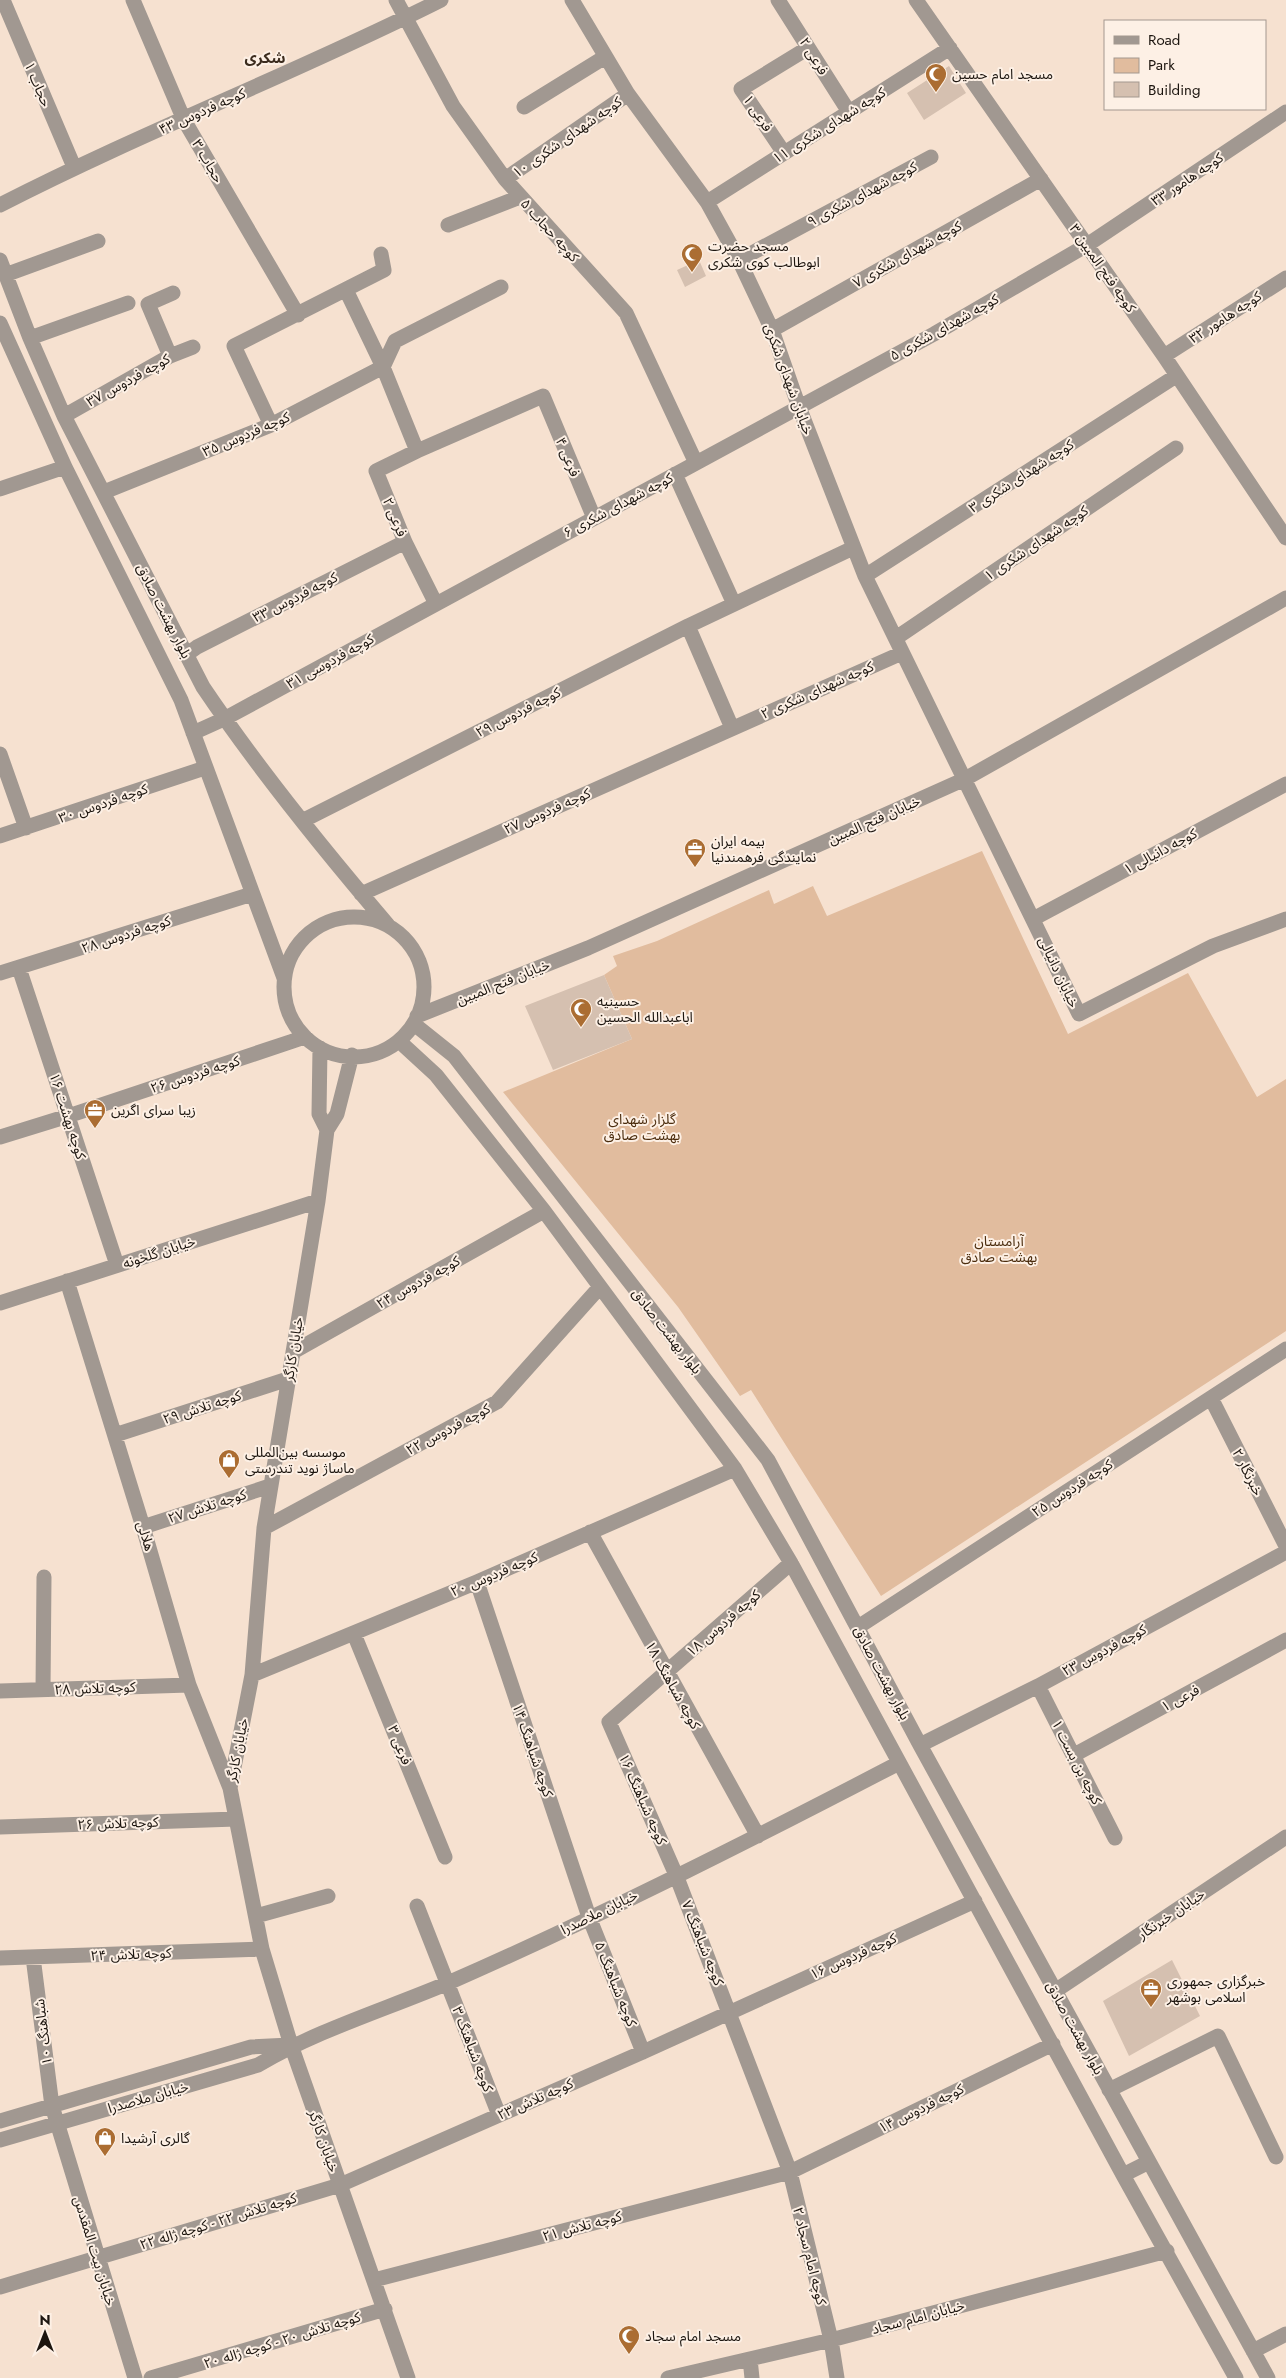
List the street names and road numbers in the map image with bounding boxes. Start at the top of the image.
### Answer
street label: فرعی ۲ [795,33,833,79]
street label: حجاب ۱ [20,58,56,110]
street label: کوچه شهدای شکری ۱۱ [769,82,890,168]
street label: کوچه فردوس ۴۳ [155,83,249,139]
street label: فرعی ۱ [738,90,778,136]
street label: کوچه شهدای شکری ۱۰ [508,91,626,182]
street label: حجاب ۳ [187,135,229,187]
street label: کوچه هامور ۳۳ [1147,147,1227,211]
street label: کوچه شهدای شکری ۹ [804,156,921,231]
street label: کوچه حجاب ۵ [516,194,584,266]
street label: کوچه شهدای شکری ۷ [849,216,965,292]
street label: کوچه فتح المبین ۳ [1064,220,1141,317]
street label: کوچه هامور ۳۲ [1185,286,1265,348]
street label: کوچه شهدای شکری ۵ [886,289,1002,365]
street label: خیابان شهدای شکری [760,321,818,437]
street label: کوچه فردوس ۳۷ [82,349,174,411]
street label: کوچه فردوس ۳۵ [199,407,293,461]
street label: فرعی ۴ [551,434,585,480]
street label: کوچه شهدای شکری ۳ [964,434,1078,518]
street label: کوچه شهدای شکری ۶ [560,467,677,542]
street label: فرعی ۲ [378,494,412,540]
street label: کوچه شهدای شکری ۱ [980,501,1092,585]
street label: بلوار بهشت صادق [132,560,197,662]
street label: کوچه فردوس ۳۳ [249,567,341,627]
street label: کوچه فردوسی ۳۱ [283,629,378,693]
street label: کوچه شهدای شکری ۲ [757,656,877,724]
street label: کوچه فردوس ۲۹ [472,682,564,742]
street label: کوچه فردوس ۳۰ [56,778,150,828]
street label: کوچه فردوس ۲۷ [500,783,594,839]
street label: خیابان فتح المبین [825,791,924,850]
street label: کوچه دانیالی ۱ [1120,823,1201,879]
street label: کوچه فردوس ۲۸ [79,910,174,958]
street label: خیابان دانیالی [1034,933,1084,1011]
street label: خیابان فتح المبین [453,954,553,1011]
street label: کوچه فردوس ۲۶ [148,1050,243,1098]
street label: کوچه بهشت ۱۶ [45,1070,91,1162]
street label: خیابان گلخونه [120,1231,198,1273]
street label: کوچه فردوس ۲۴ [372,1251,464,1313]
street label: بلوار بهشت صادق [627,1284,707,1378]
street label: خیابان کارگر [278,1315,308,1384]
street label: کوچه تلاش ۲۹ [160,1385,244,1429]
street label: کوچه فردوس ۲۲ [402,1398,494,1460]
street label: خبرنگار ۲ [1228,1445,1268,1499]
street label: کوچه فردوس ۲۵ [1028,1454,1117,1522]
street label: کوچه تلاش ۲۷ [165,1484,249,1528]
street label: هلالی [132,1519,160,1553]
street label: کوچه فردوس ۲۰ [447,1547,541,1601]
street label: کوچه فردوس ۱۸ [681,1585,765,1661]
street label: کوچه فردوس ۲۳ [1058,1619,1150,1681]
street label: بلوار بهشت صادق [849,1623,915,1724]
street label: کوچه شباهنگ ۱۸ [640,1637,706,1733]
street label: کوچه تلاش ۲۸ [54,1677,136,1699]
street label: فرعی ۱ [1157,1680,1203,1716]
street label: کوچه شباهنگ ۱۴ [508,1700,559,1800]
street label: خیابان کارگر [221,1716,253,1785]
street label: کوچه بن بست ۱ [1047,1716,1107,1808]
street label: فرعی ۳ [383,1722,417,1768]
street label: کوچه شباهنگ ۱۶ [614,1750,672,1848]
street label: کوچه تلاش ۲۶ [77,1812,159,1834]
street label: خیابان خبرنگار [1132,1884,1209,1945]
street label: خیابان ملاصدرا [557,1885,641,1939]
street label: کوچه شباهنگ ۷ [677,1897,729,1989]
street label: کوچه فردوس ۱۶ [806,1928,900,1984]
street label: کوچه شباهنگ ۵ [590,1938,642,2030]
street label: کوچه تلاش ۲۴ [90,1943,172,1965]
street label: بلوار بهشت صادق [1041,1978,1109,2078]
street label: شباهنگ ۱۰ [29,1998,57,2066]
street label: کوچه شباهنگ ۳ [447,2003,499,2095]
street label: کوچه تلاش ۲۳ [494,2073,576,2125]
street label: خیابان ملاصدرا [105,2076,191,2118]
street label: کوچه فردوس ۱۴ [875,2079,967,2137]
street label: خیابان کارگر [304,2106,344,2175]
street label: کوچه تلاش ۲۲ - کوچه ژاله ۲۲ [137,2188,299,2254]
street label: خیابان بیت المقدس [69,2194,121,2308]
street label: کوچه امام سجاد ۲ [787,2205,832,2308]
street label: کوچه تلاش ۲۱ [540,2206,624,2246]
street label: خیابان امام سجاد [869,2295,967,2340]
street label: کوچه تلاش ۲۰ - کوچه ژاله ۲۰ [201,2307,363,2373]

